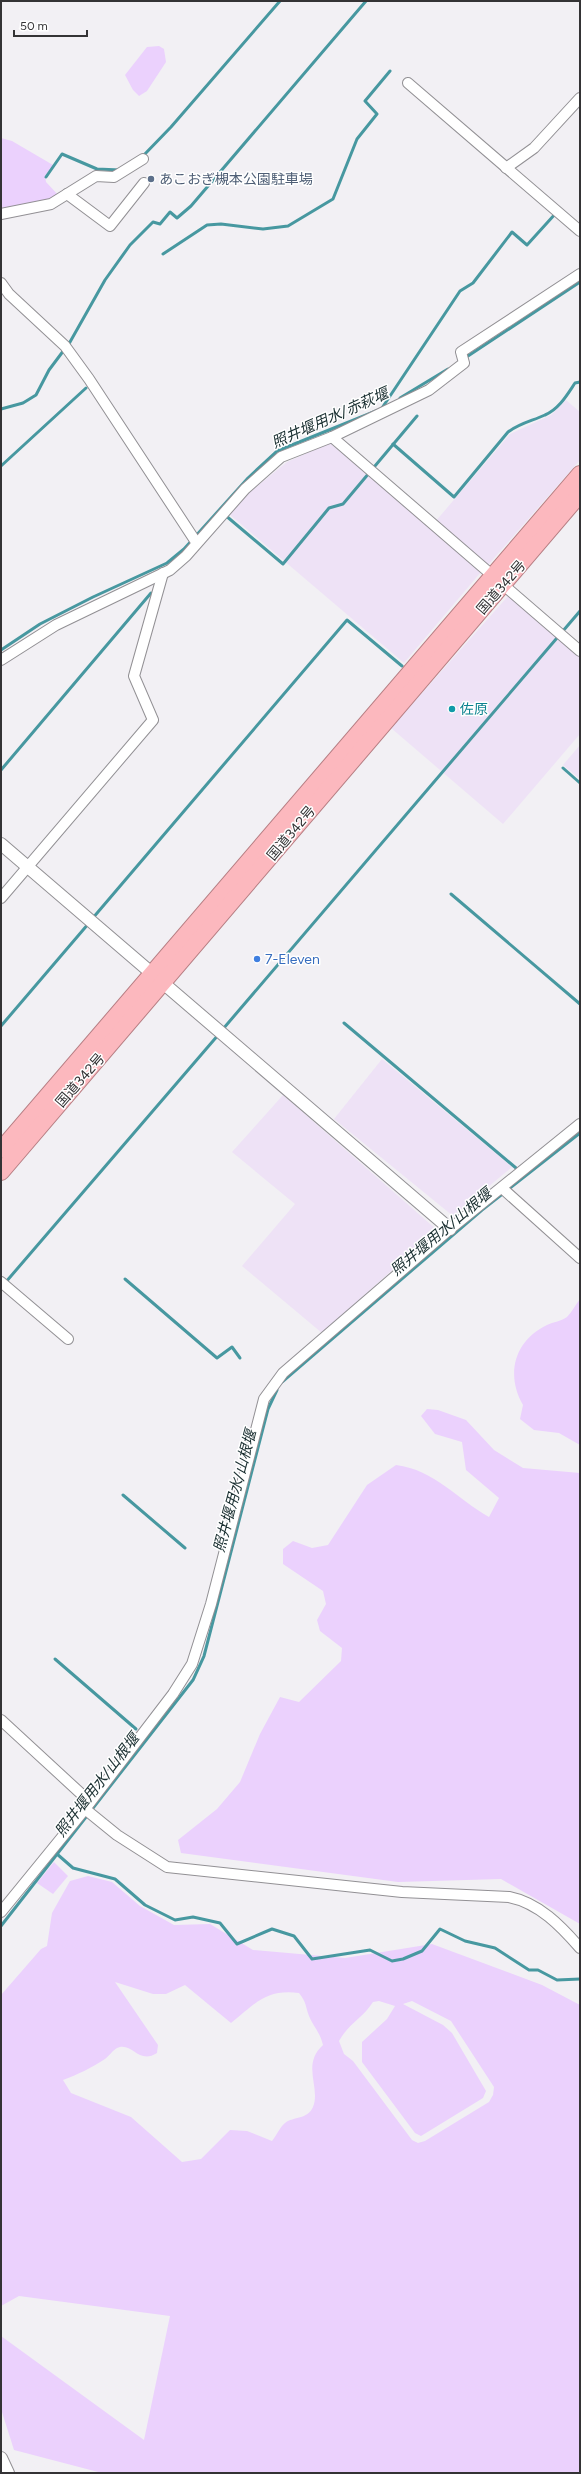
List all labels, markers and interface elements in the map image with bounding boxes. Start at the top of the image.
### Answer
scale bar [14,12,87,38]
text: 50 m [20,19,48,33]
place label: あこおぎ槻本公園駐車場 [159,171,313,188]
marker: あこおぎ槻本公園駐車場 [146,174,156,184]
water label: 照井堰用水/赤萩堰 [269,383,394,452]
street label: 国道342号 [473,557,529,618]
place label: 佐原 [460,701,488,718]
marker: 佐原 [447,704,457,714]
street label: 国道342号 [264,803,319,864]
place label: 7-Eleven [265,951,320,968]
marker: 7-Eleven [252,954,262,964]
street label: 国道342号 [52,1050,108,1111]
water label: 照井堰用水/山根堰 [387,1183,497,1279]
water label: 照井堰用水/山根堰 [210,1425,261,1554]
water label: 照井堰用水/山根堰 [51,1728,145,1840]

